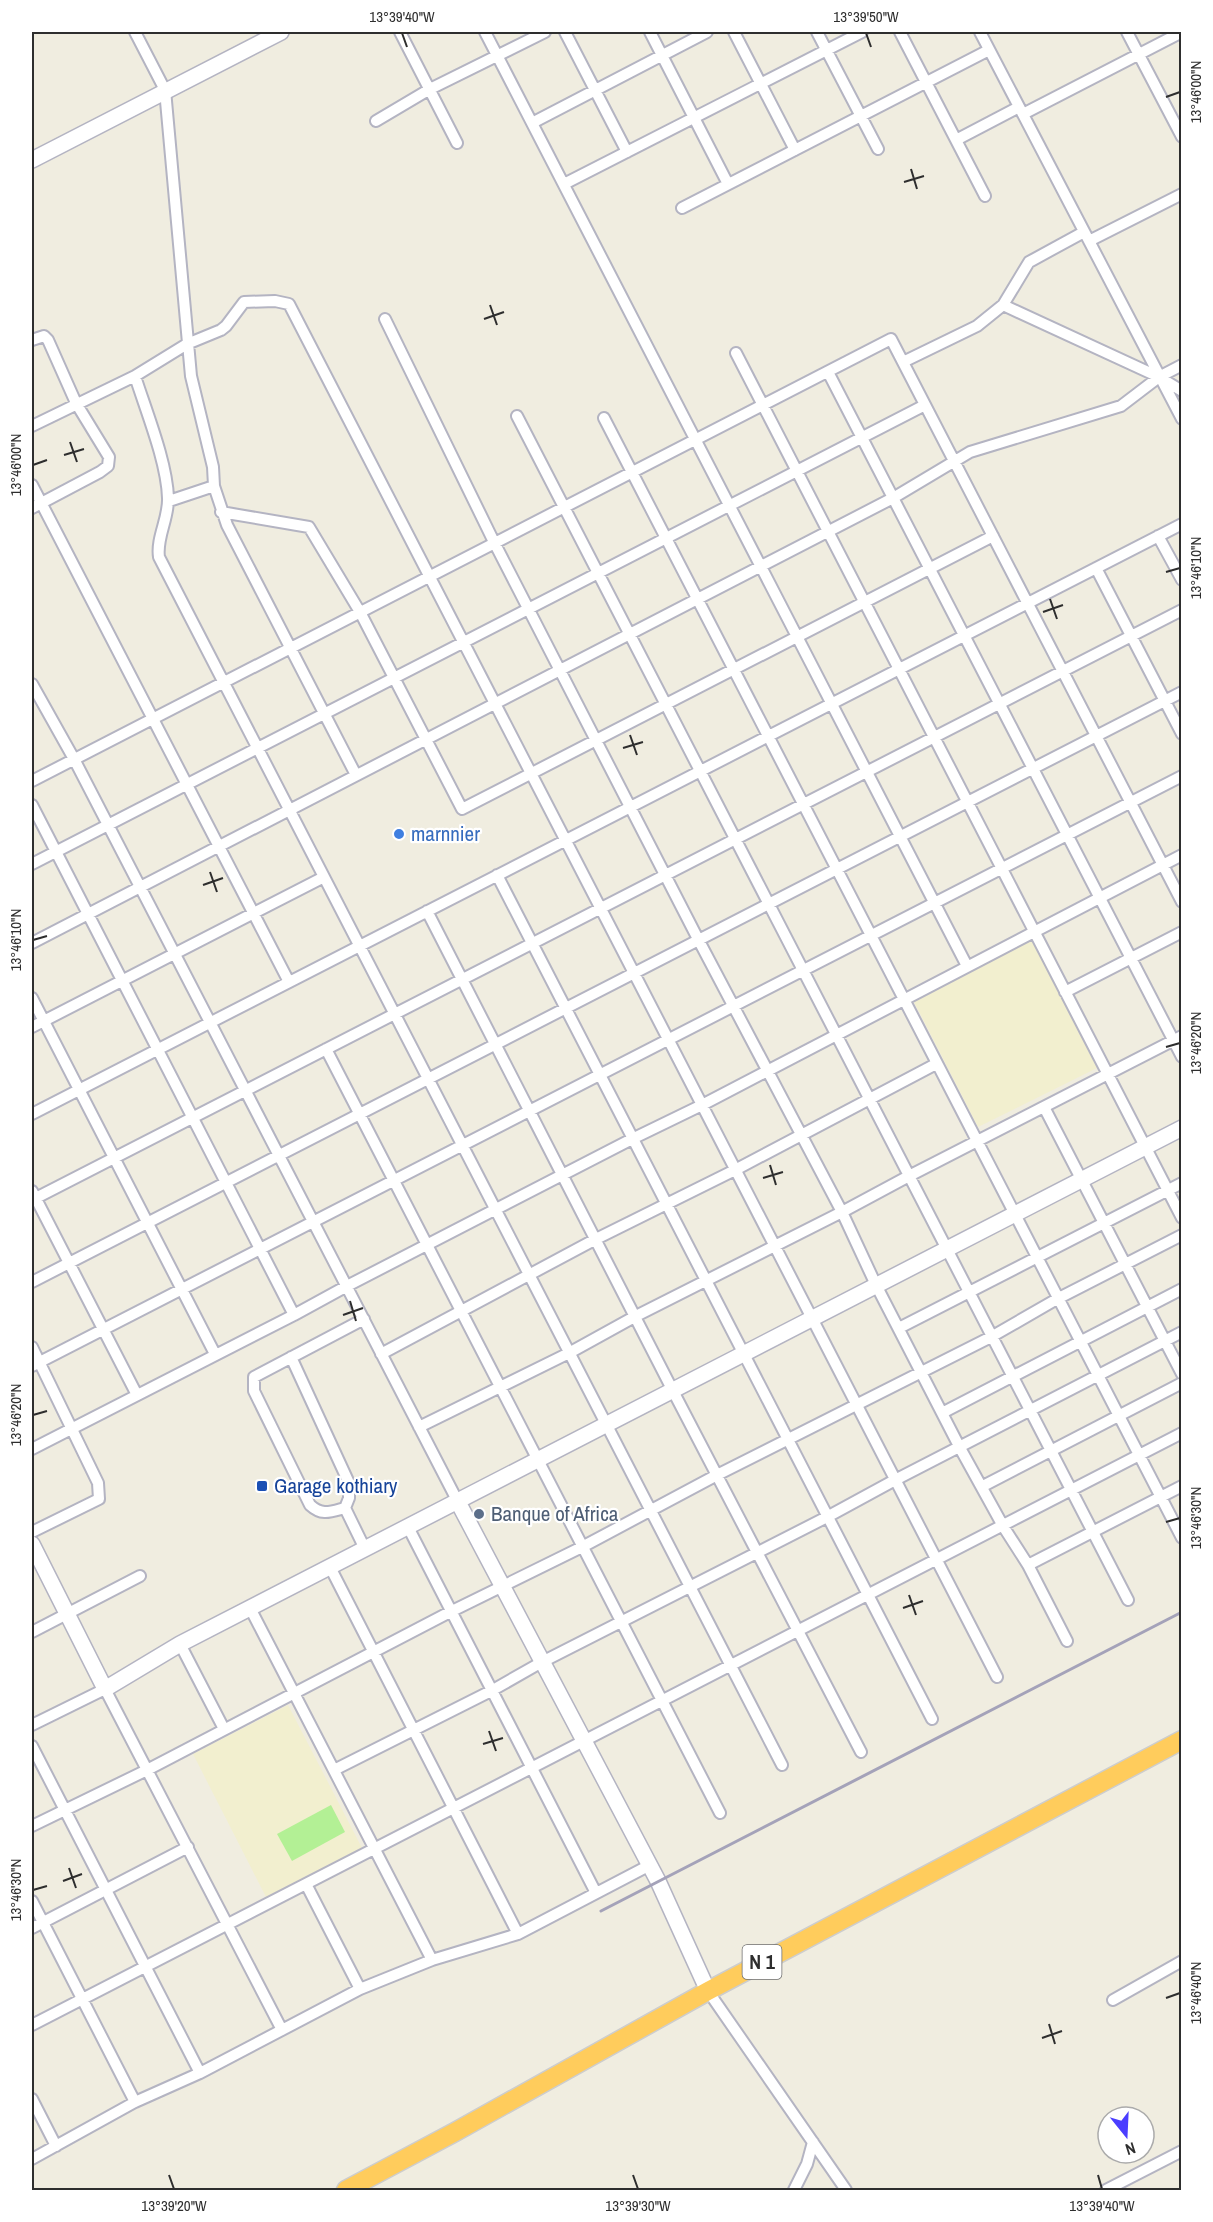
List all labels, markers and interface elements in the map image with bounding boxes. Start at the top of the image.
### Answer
text: 13°39'40"W [369,6,435,27]
text: 13°39'50"W [833,6,899,27]
text: 13°46'00"N [1185,61,1206,123]
text: 13°46'00"N [5,434,26,496]
text: 13°46'10"N [1185,537,1206,599]
place label: marnnier [411,819,480,848]
marker: marnnier [392,827,406,841]
text: 13°46'10"N [5,909,26,971]
text: 13°46'20"N [1185,1012,1206,1074]
text: 13°46'20"N [5,1384,26,1446]
place label: Garage kothiary [274,1471,398,1500]
marker: Garage kothiary [255,1479,269,1493]
text: 13°46'30"N [1185,1487,1206,1549]
place label: Banque of Africa [491,1499,619,1528]
marker: Banque of Africa [472,1507,486,1521]
text: 13°46'30"N [5,1859,26,1921]
road number: N 1 [742,1945,782,1979]
text: 13°46'40"N [1185,1962,1206,2024]
north arrow [1096,2105,1156,2165]
text: N [1123,2137,1139,2161]
text: 13°39'20"W [141,2195,207,2216]
text: 13°39'30"W [605,2195,671,2216]
text: 13°39'40"W [1069,2195,1135,2216]

